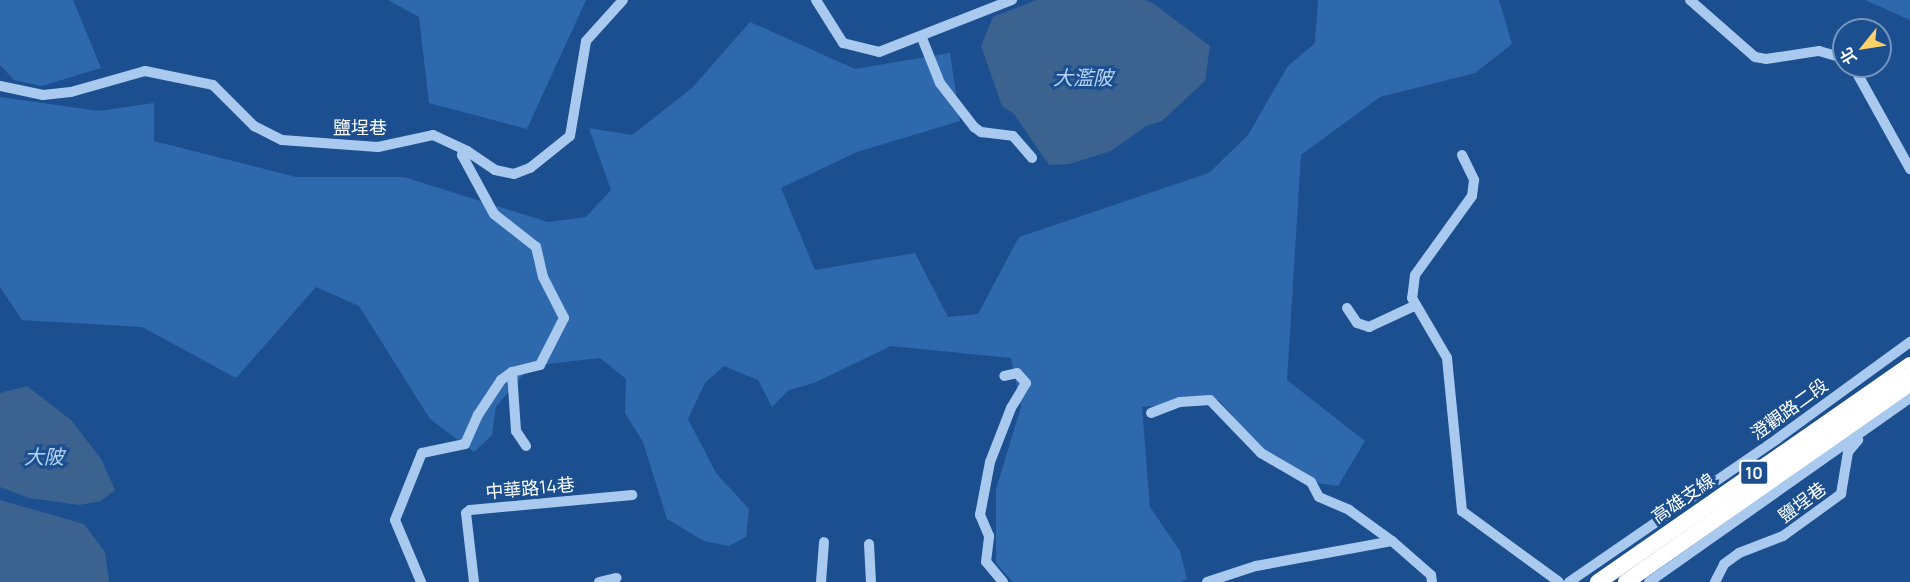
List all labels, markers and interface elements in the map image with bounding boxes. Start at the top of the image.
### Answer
north arrow [1832,18,1892,78]
text: 北 [1835,44,1862,68]
water label: 大濫陂 [1053,65,1113,89]
street label: 鹽埕巷 [333,116,387,138]
street label: 澄觀路二段 [1746,374,1832,444]
water label: 大陂 [24,444,64,468]
road number: 10 [1739,460,1769,486]
street label: 高雄支線 [1647,469,1719,527]
street label: 中華路14巷 [484,473,576,503]
street label: 鹽埕巷 [1774,477,1830,527]

